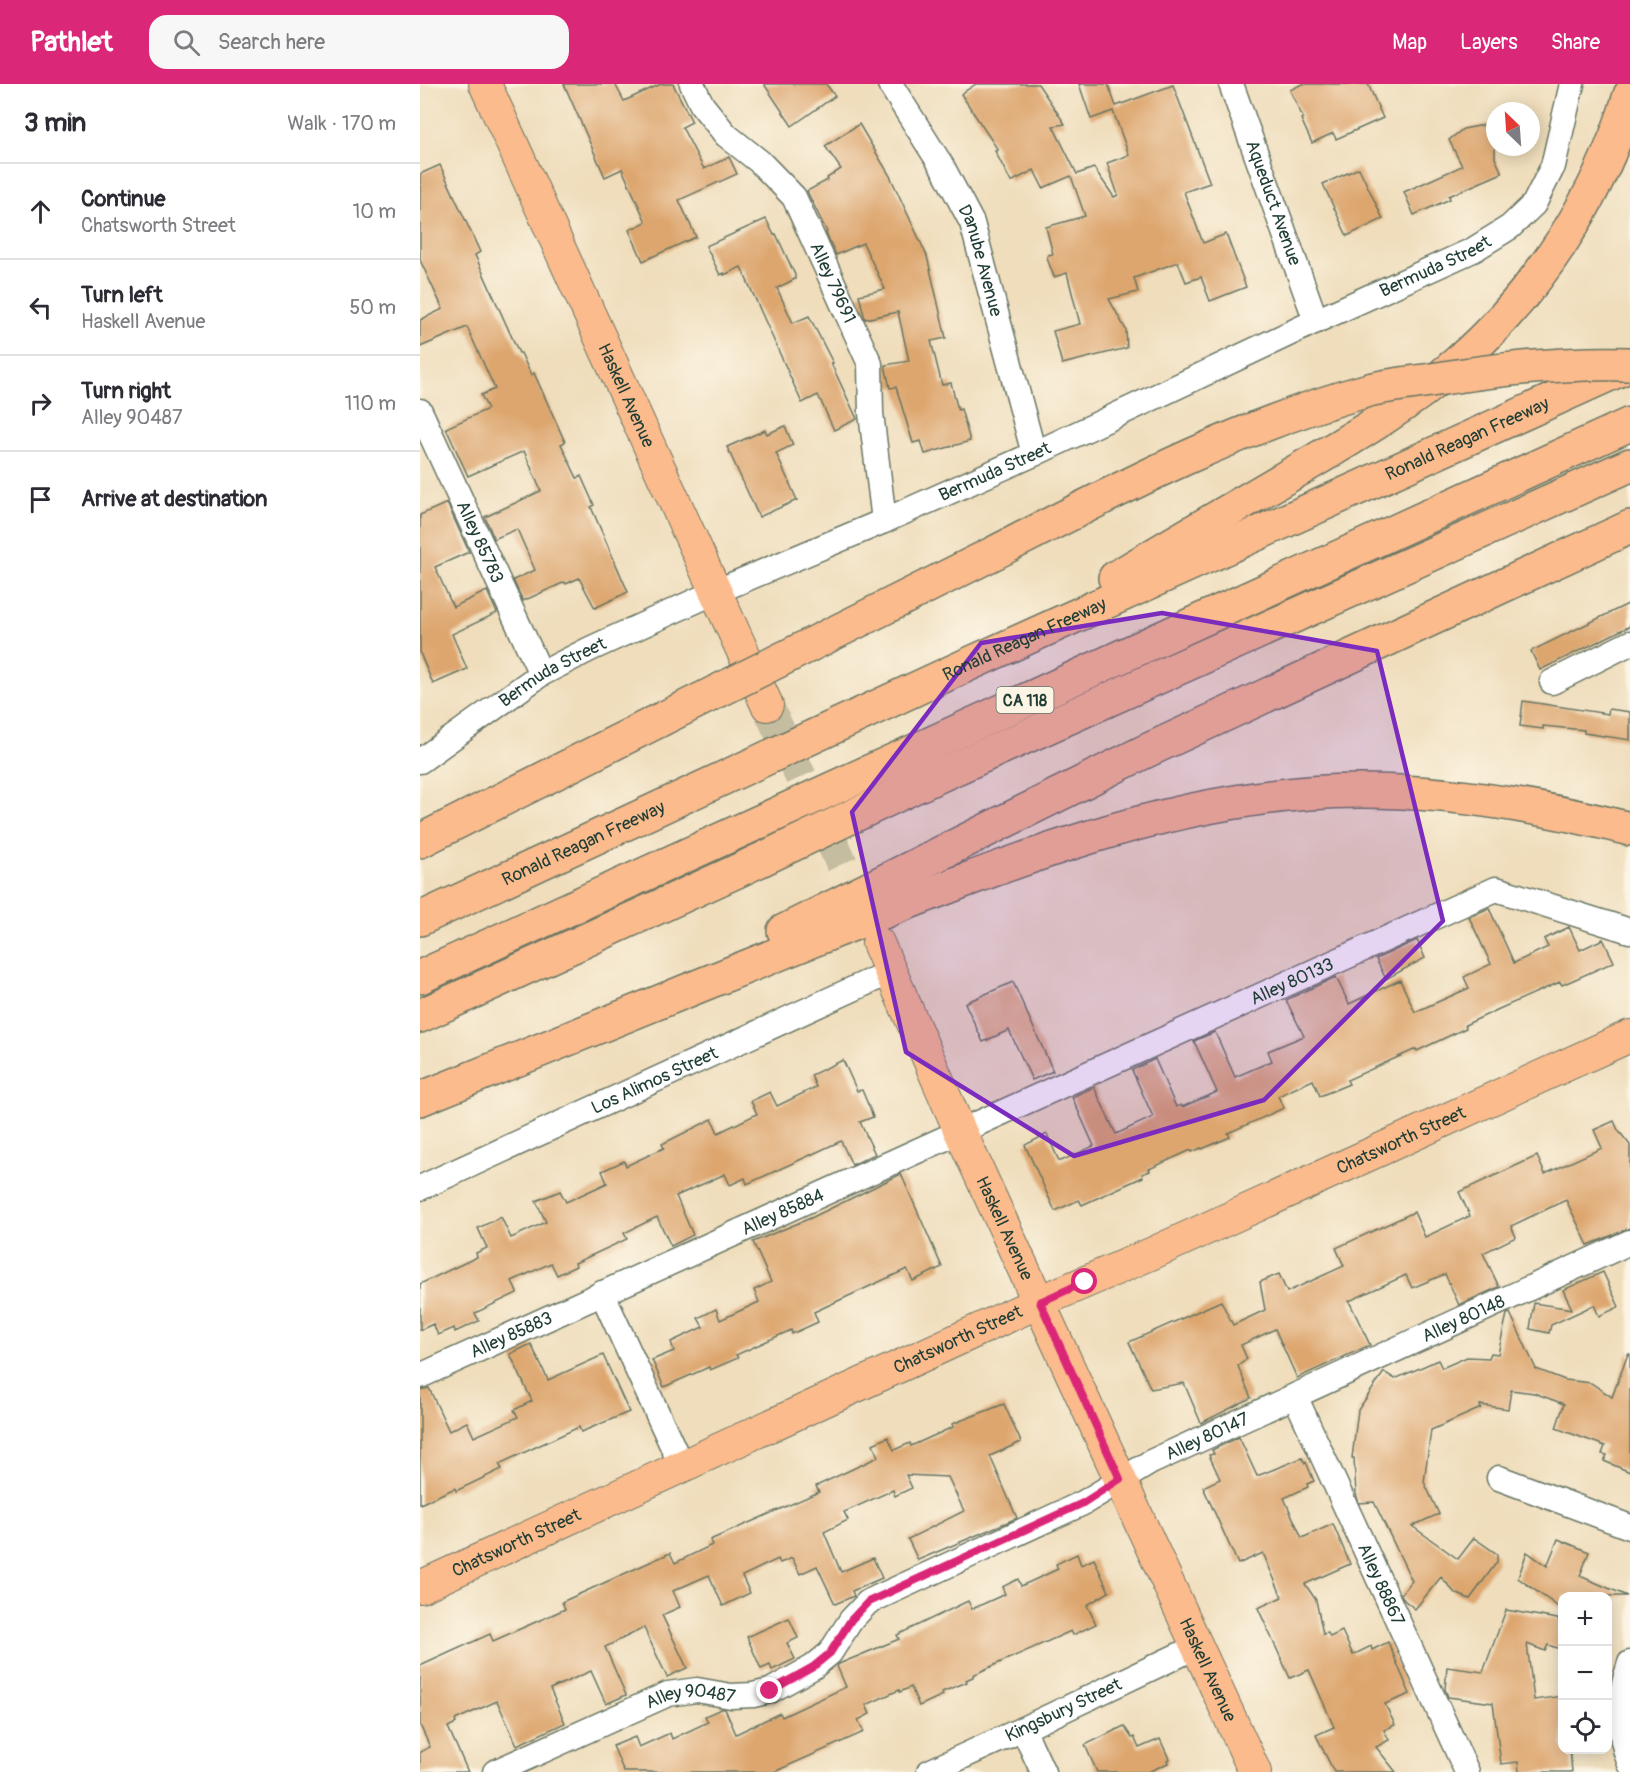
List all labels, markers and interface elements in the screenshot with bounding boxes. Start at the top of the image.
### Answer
search box [149,15,569,69]
text: Pathlet [30,25,113,60]
icon: search [170,26,203,59]
text: Search here [218,28,325,56]
text: Map [1392,29,1427,56]
text: Layers [1460,29,1518,56]
text: Share [1551,29,1600,56]
north arrow [1486,102,1540,156]
text: 3 min [24,107,86,139]
text: Walk · 170 m [287,111,396,136]
street label: Aqueduct Avenue [1240,137,1306,269]
text: Continue [81,185,165,213]
icon: ahead [24,195,57,228]
text: 10 m [352,199,396,224]
street label: Danube Avenue [952,201,1008,319]
text: Chatsworth Street [81,213,236,238]
street label: Bermuda Street [1376,230,1496,303]
street label: Alley 79691 [804,239,861,327]
text: Turn left [81,281,163,309]
icon: left [24,291,57,324]
text: 50 m [349,295,396,320]
text: Haskell Avenue [81,309,205,334]
street label: Haskell Avenue [592,340,660,452]
text: Turn right [81,377,171,405]
icon: right [24,387,57,420]
text: 110 m [345,391,396,416]
street label: Ronald Reagan Freeway [1382,392,1553,486]
text: Alley 90487 [81,405,182,430]
street label: Bermuda Street [935,436,1055,507]
icon: arrive [24,483,57,516]
text: Arrive at destination [81,485,267,513]
street label: Alley 85783 [451,497,509,587]
street label: Ronald Reagan Freeway [939,592,1110,687]
street label: Bermuda Street [495,632,610,713]
road number: CA 118 [996,687,1054,713]
street label: Ronald Reagan Freeway [498,796,669,891]
street label: Alley 80133 [1247,953,1337,1011]
street label: Los Alimos Street [588,1041,722,1120]
street label: Chatsworth Street [1333,1101,1470,1180]
street label: Haskell Avenue [970,1173,1038,1284]
street label: Alley 85884 [738,1183,828,1241]
route start [1071,1268,1097,1294]
street label: Alley 80148 [1418,1290,1509,1348]
street label: Chatsworth Street [890,1300,1027,1379]
street label: Alley 85883 [467,1307,556,1364]
street label: Alley 80147 [1162,1407,1253,1466]
street label: Chatsworth Street [448,1503,585,1583]
street label: Alley 88867 [1352,1540,1410,1630]
map controls [1558,1592,1612,1754]
button: + [1558,1592,1612,1646]
street label: Haskell Avenue [1174,1614,1241,1726]
button: − [1558,1646,1612,1700]
street label: Kingsbury Street [1002,1673,1126,1748]
route end [756,1677,782,1703]
street label: Alley 90487 [642,1679,737,1715]
button: locate [1558,1700,1612,1754]

